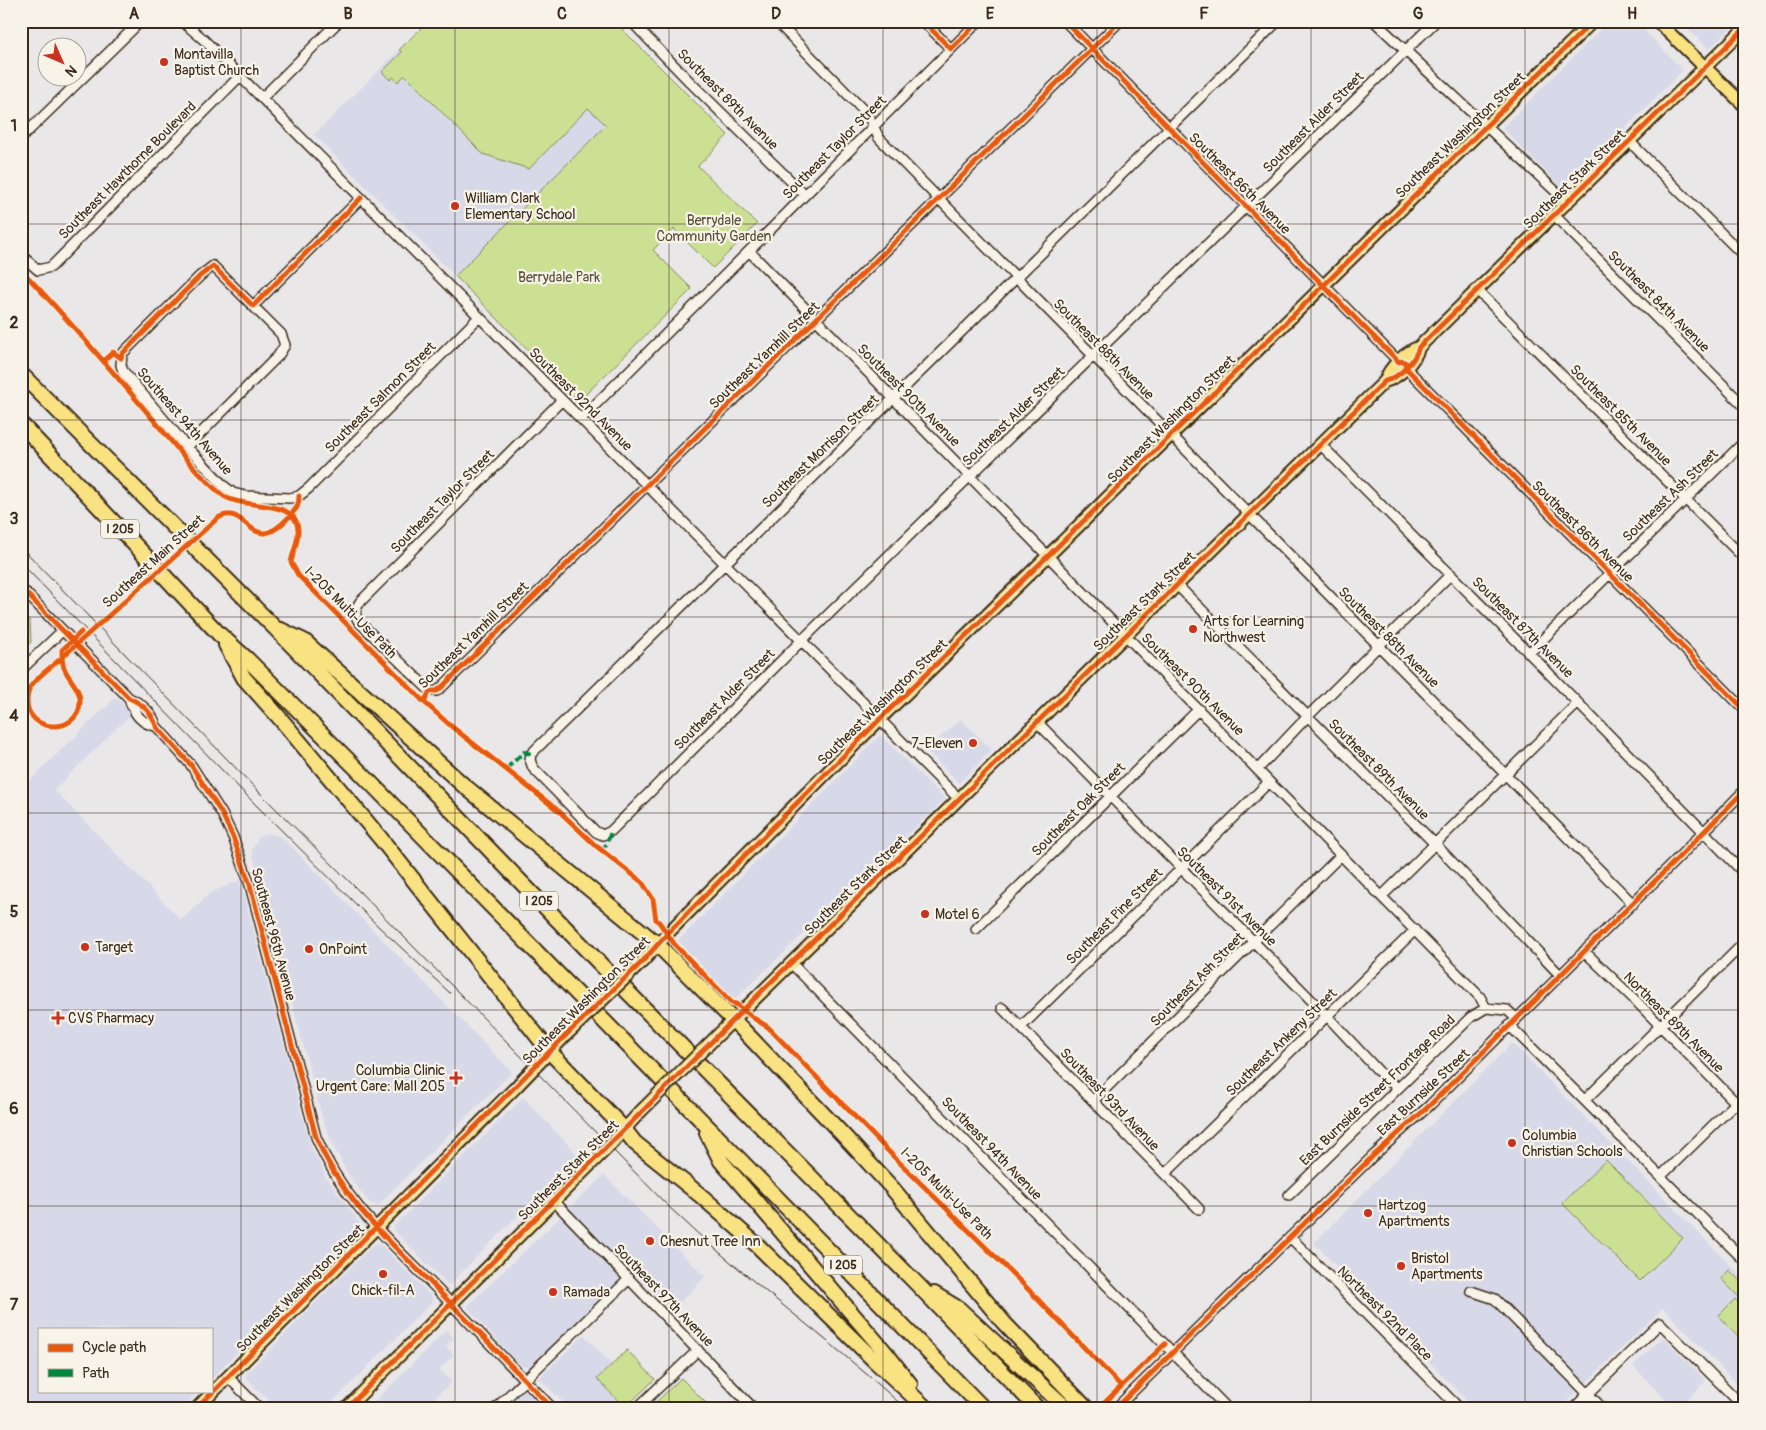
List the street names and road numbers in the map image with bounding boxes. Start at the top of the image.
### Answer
street label: Southeast 89th Avenue [674,45,782,153]
street label: Southeast Alder Street [1259,68,1368,176]
street label: Southeast Washington Street [1392,69,1529,202]
street label: Southeast Taylor Street [779,92,890,203]
street label: Southeast Hawthorne Boulevard [55,98,200,243]
street label: Southeast Stark Street [1520,126,1629,233]
street label: Southeast 86th Avenue [1185,129,1294,238]
street label: Southeast 84th Avenue [1604,247,1713,356]
street label: Southeast 88th Avenue [1050,295,1158,403]
street label: Southeast Yamhill Street [706,298,823,412]
street label: Southeast Salmon Street [321,338,440,456]
street label: Southeast 90th Avenue [854,340,964,450]
street label: Southeast 92nd Avenue [525,344,636,455]
street label: Southeast Washington Street [1104,352,1239,487]
street label: Southeast 85th Avenue [1566,361,1675,470]
street label: Southeast Alder Street [959,363,1068,470]
street label: Southeast 94th Avenue [133,364,236,479]
street label: Southeast Morrison Street [758,391,883,512]
street label: Southeast Ash Street [1619,445,1722,545]
street label: Southeast Taylor Street [387,446,498,557]
street label: Southeast 86th Avenue [1528,477,1637,586]
street label: Southeast Main Street [99,511,208,612]
road number: I 205 [101,520,139,538]
street label: Southeast Stark Street [1090,548,1199,655]
street label: I-205 Multi-Use Path [301,563,400,662]
street label: Southeast 87th Avenue [1469,573,1577,682]
street label: Southeast Yamhill Street [415,578,532,692]
street label: Southeast 88th Avenue [1335,583,1443,691]
street label: Southeast 90th Avenue [1138,629,1248,739]
street label: Southeast Washington Street [814,636,951,769]
street label: Southeast Alder Street [670,645,779,753]
street label: Southeast 89th Avenue [1325,715,1433,823]
street label: Southeast Oak Street [1028,759,1129,860]
street label: Southeast Stark Street [801,832,910,939]
street label: Southeast 91st Avenue [1173,843,1280,950]
street label: Southeast Pine Street [1063,864,1166,968]
street label: Southeast 96th Avenue [248,866,299,1003]
road number: I 205 [520,891,558,910]
street label: Southeast Ash Street [1147,928,1248,1030]
street label: Southeast Washington Street [519,933,654,1068]
street label: Northeast 89th Avenue [1620,969,1727,1076]
street label: Southeast Ankeny Street [1222,985,1341,1100]
street label: East Burnside Street Frontage Road [1296,1011,1458,1169]
street label: Southeast 93rd Avenue [1056,1045,1163,1154]
street label: East Burnside Street [1373,1045,1473,1139]
street label: Southeast 94th Avenue [938,1093,1045,1204]
street label: Southeast Stark Street [514,1116,623,1224]
street label: I-205 Multi-Use Path [897,1144,996,1243]
street label: Southeast Washington Street [233,1221,368,1356]
street label: Southeast 97th Avenue [610,1240,717,1350]
road number: I 205 [824,1256,862,1274]
street label: Northeast 92nd Place [1334,1262,1436,1364]

